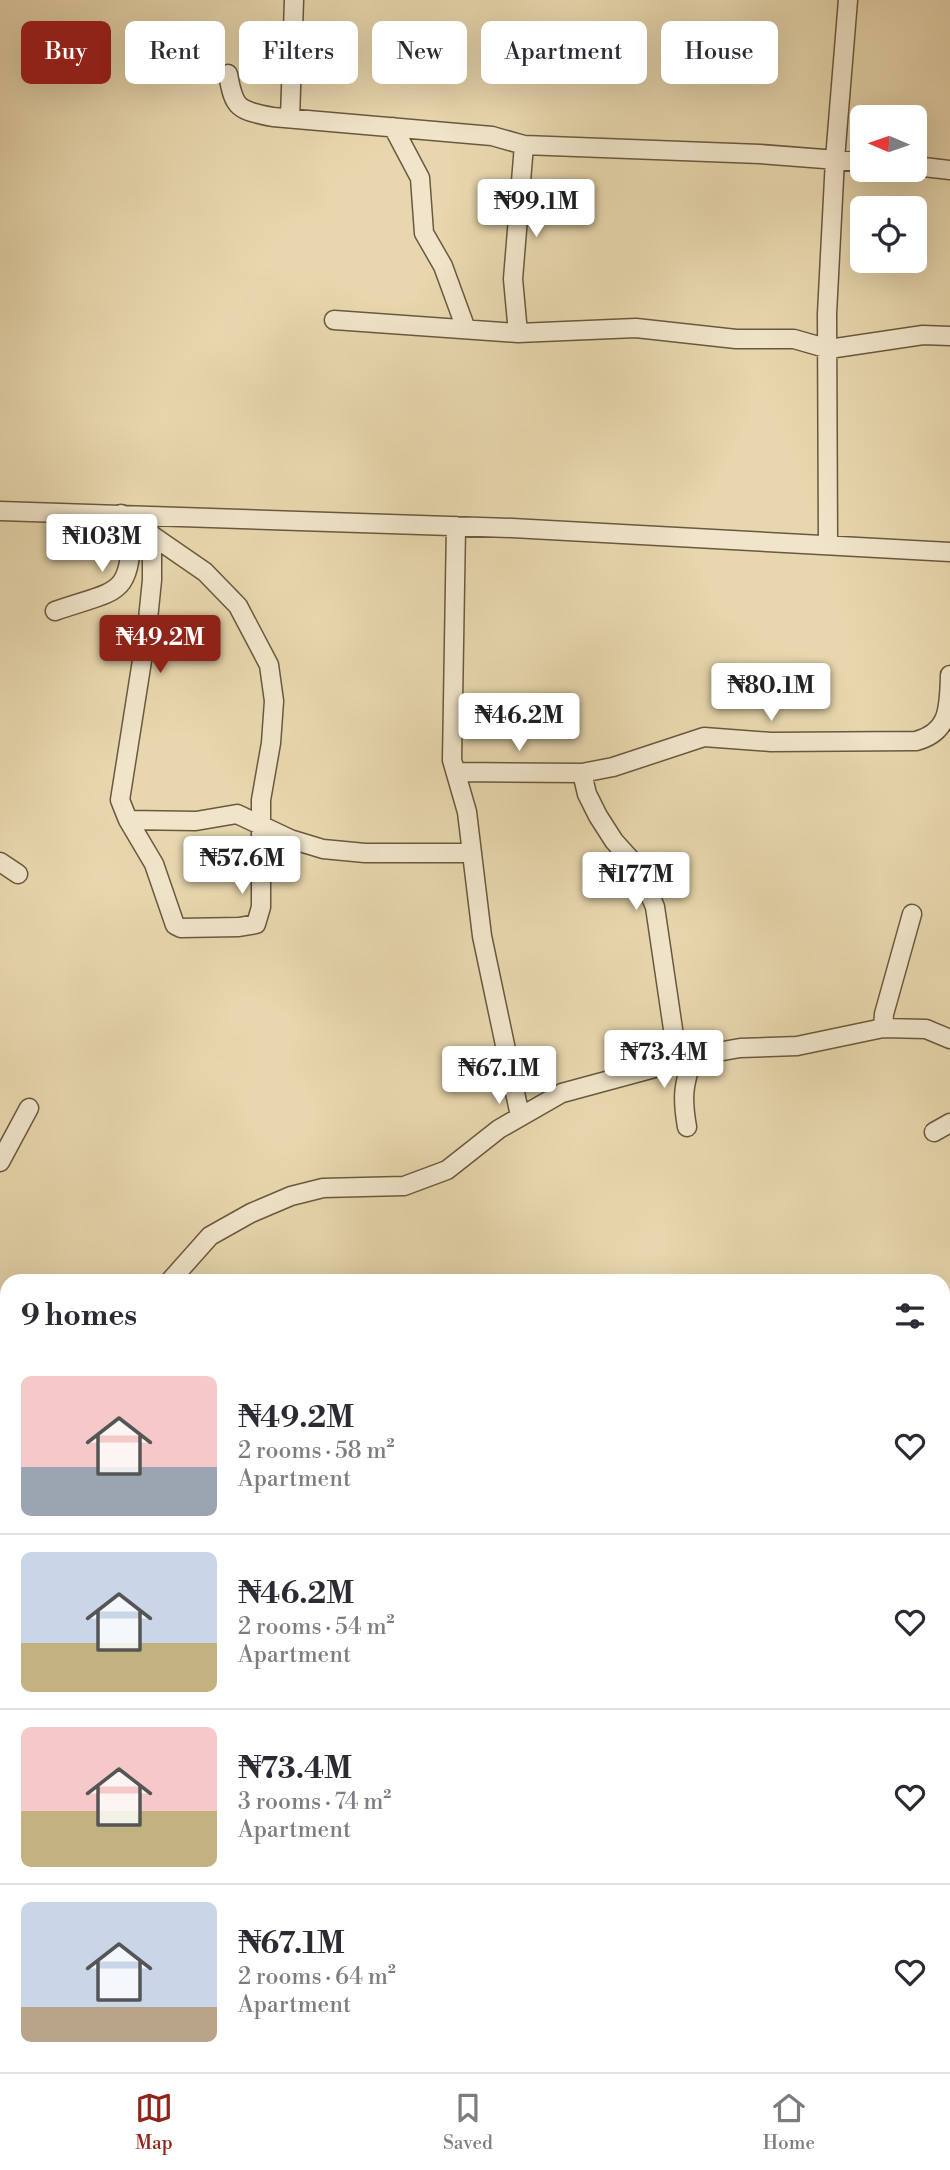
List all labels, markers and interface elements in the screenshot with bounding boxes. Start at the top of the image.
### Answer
chip: Buy [21,21,111,84]
chip: Rent [125,21,225,84]
chip: Filters [239,21,358,84]
chip: New [372,21,467,84]
chip: Apartment [481,21,647,84]
chip: House [661,21,778,84]
north arrow [850,105,928,182]
map controls [850,105,927,273]
pin: ₦99.1M [479,180,593,239]
text: ₦99.1M [494,188,578,216]
button: locate [850,196,927,273]
pin: ₦103M [53,514,151,574]
text: ₦103M [62,523,142,551]
pin: ₦49.2M [103,616,217,675]
text: ₦49.2M [116,624,205,652]
pin: ₦80.1M [714,664,828,723]
text: ₦80.1M [727,672,815,700]
pin: ₦46.2M [462,694,576,753]
text: ₦46.2M [475,702,564,730]
pin: ₦57.6M [185,836,299,896]
text: ₦57.6M [199,845,285,873]
pin: ₦177M [587,852,685,912]
text: ₦177M [598,861,674,889]
pin: ₦73.4M [607,1030,721,1090]
text: ₦73.4M [620,1039,708,1067]
pin: ₦67.1M [442,1046,556,1106]
text: ₦67.1M [458,1055,540,1083]
text: 9 homes [21,1297,137,1335]
icon: filters [891,1297,929,1335]
text: ₦49.2M [238,1399,354,1437]
icon: home [77,1404,161,1488]
icon: heart [891,1427,929,1465]
text: 2 rooms · 58 m² [238,1437,395,1465]
text: Apartment [238,1465,351,1493]
text: ₦46.2M [238,1575,354,1613]
icon: home [77,1580,161,1664]
icon: heart [891,1603,929,1641]
text: 2 rooms · 54 m² [238,1613,395,1641]
text: Apartment [238,1641,351,1669]
text: ₦73.4M [238,1750,352,1788]
icon: home [77,1755,161,1839]
icon: heart [891,1778,929,1816]
text: 3 rooms · 74 m² [238,1788,391,1816]
text: Apartment [238,1816,351,1844]
text: ₦67.1M [238,1925,345,1963]
icon: home [77,1930,161,2014]
icon: heart [891,1953,929,1991]
text: 2 rooms · 64 m² [238,1963,396,1991]
text: Apartment [238,1991,351,2019]
tab: Map [135,2089,173,2155]
tab: Saved [443,2089,493,2155]
tab: Home [763,2089,815,2155]

